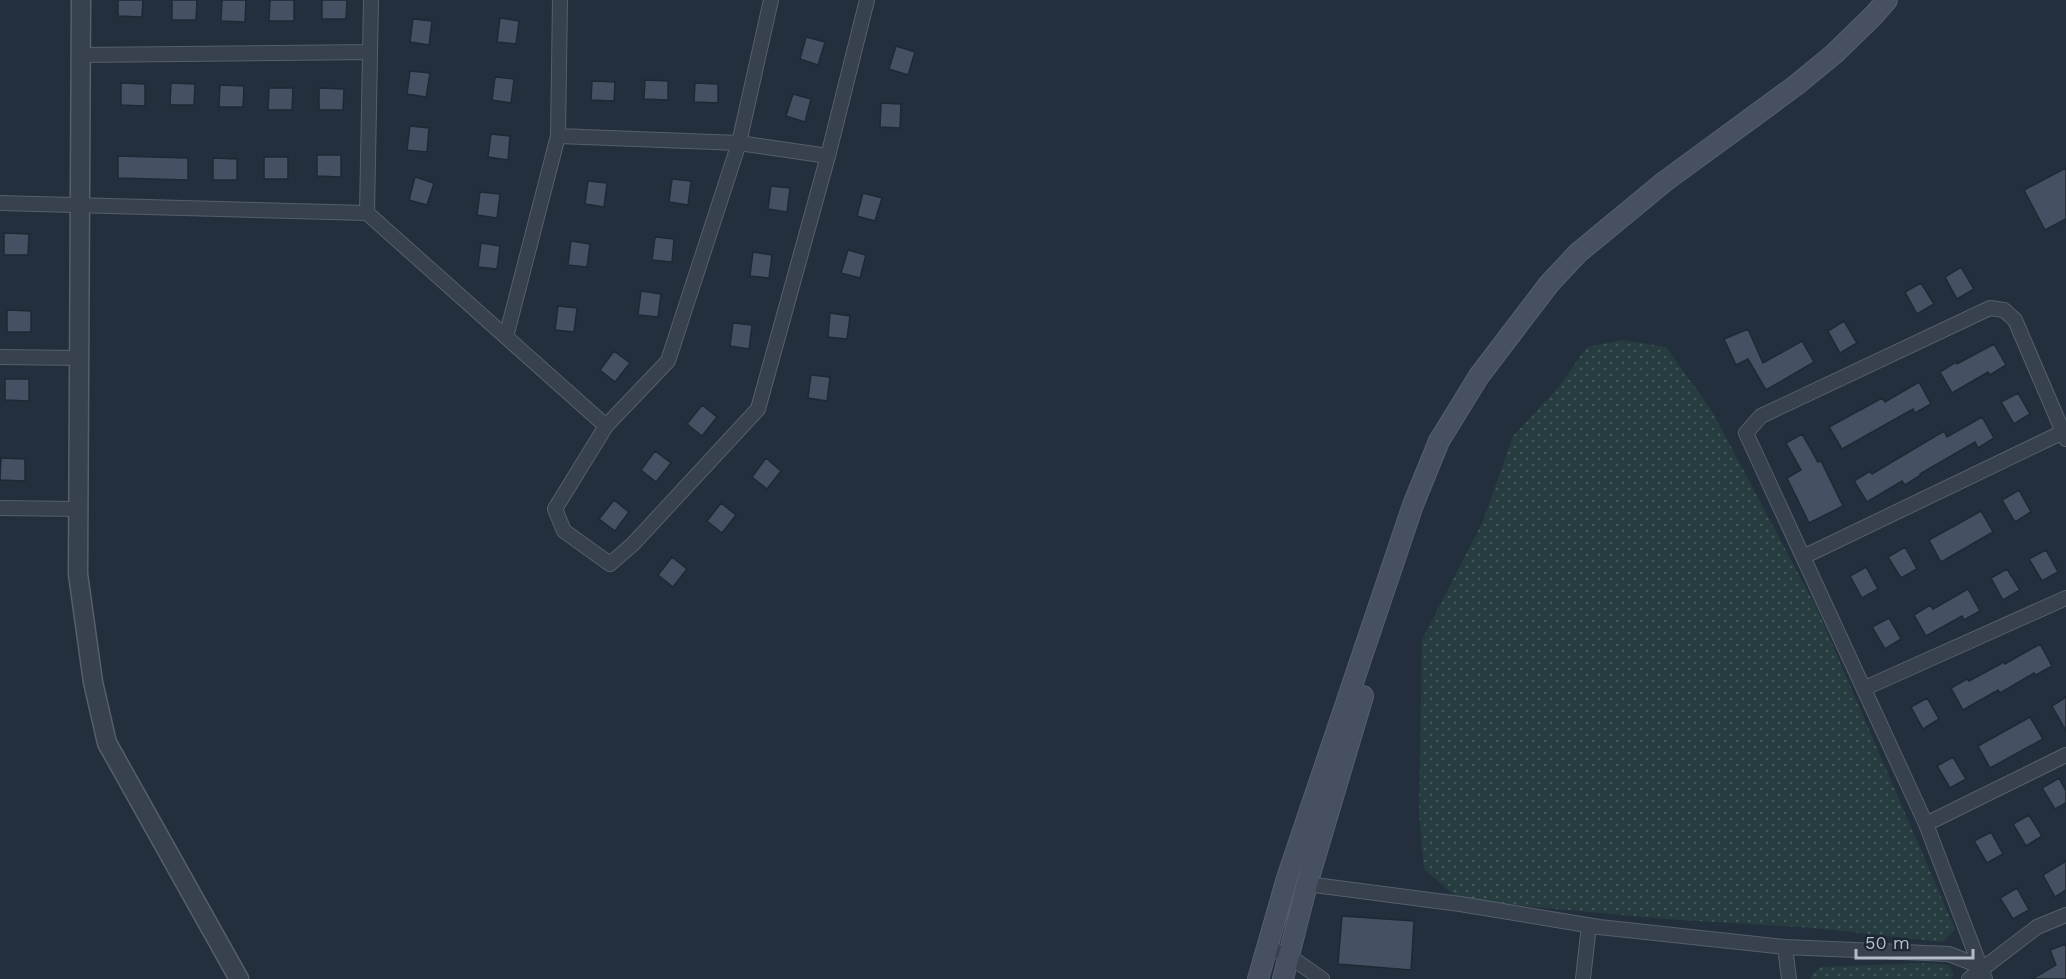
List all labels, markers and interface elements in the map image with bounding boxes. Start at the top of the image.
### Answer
scale bar [1856,922,1973,960]
text: 50 m [1865,932,1910,953]

